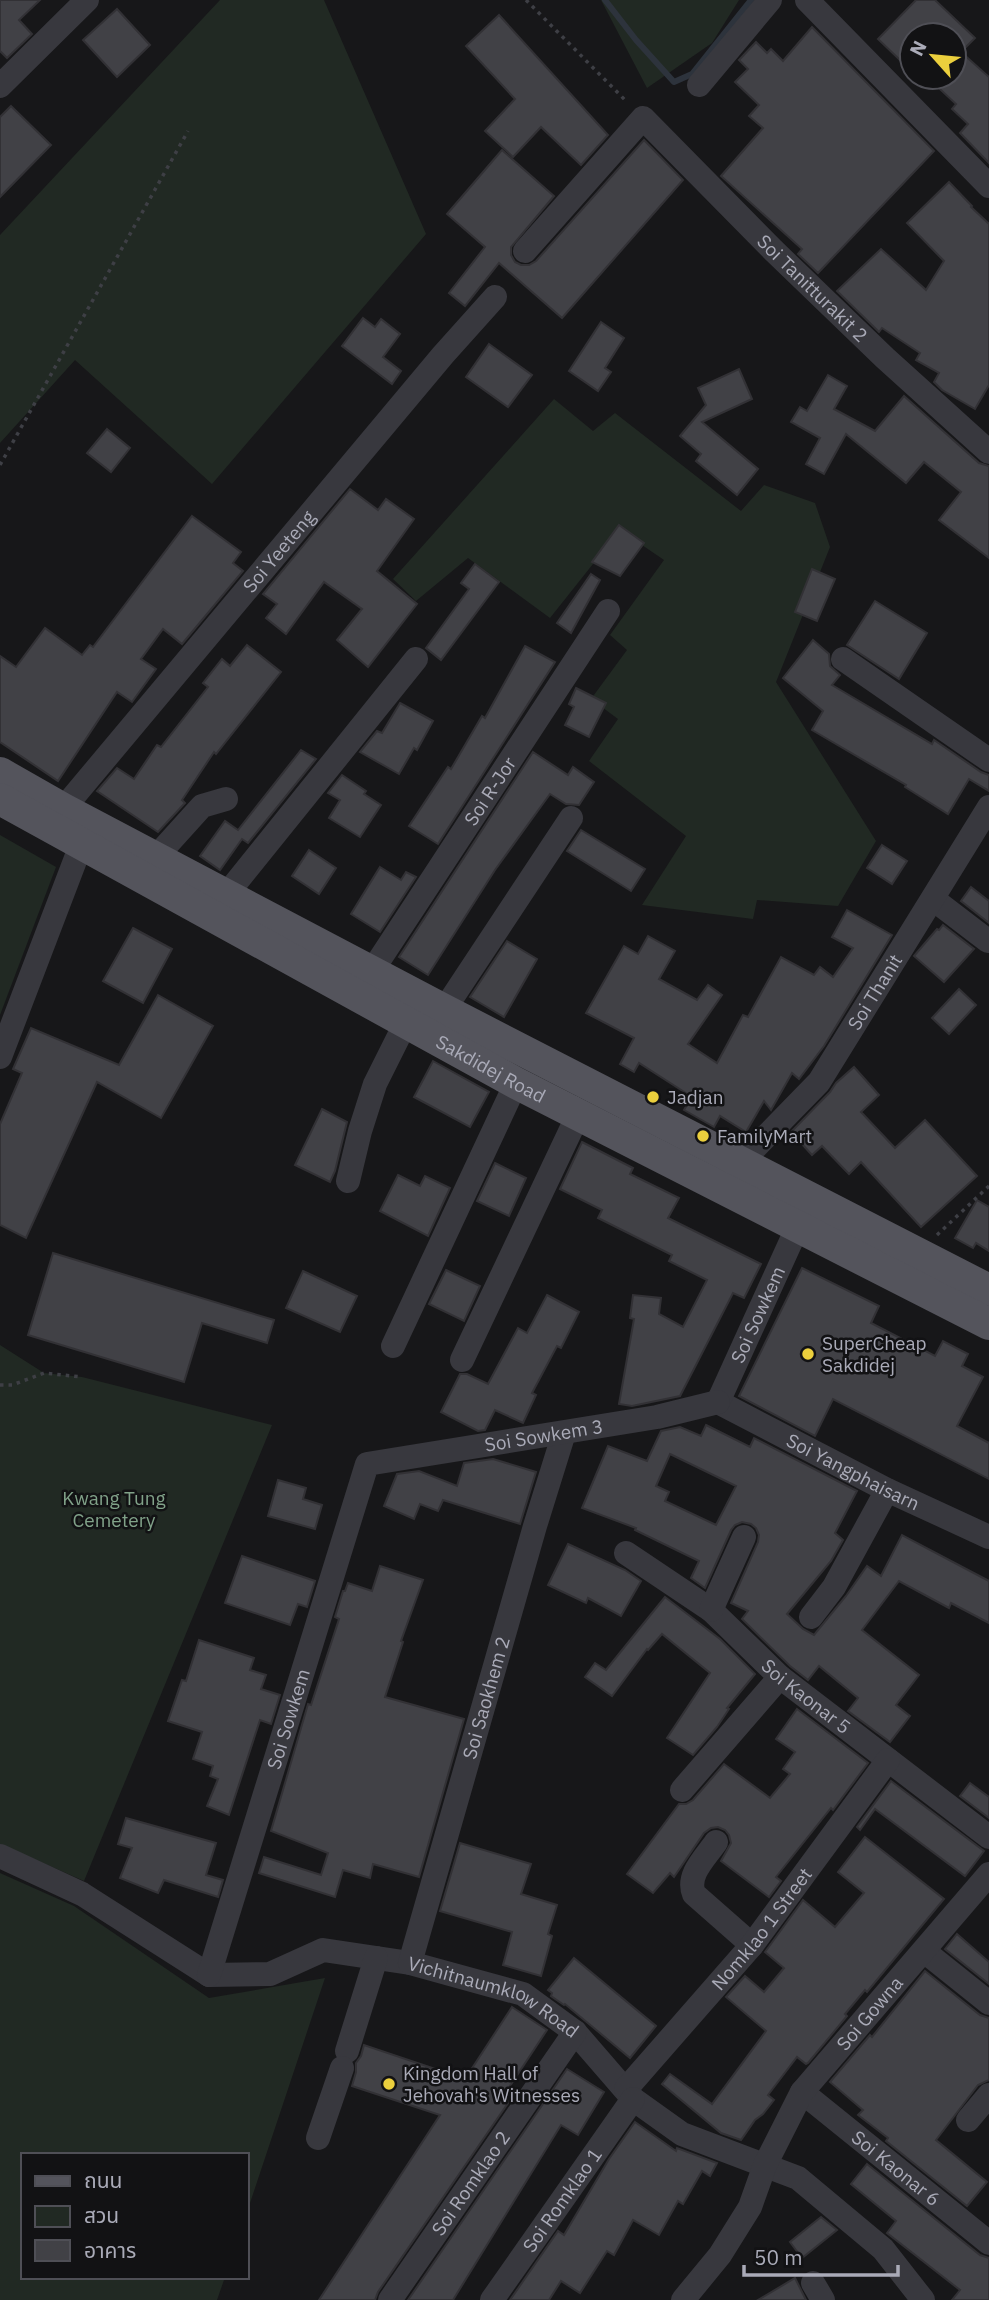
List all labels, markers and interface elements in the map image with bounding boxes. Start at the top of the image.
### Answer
north arrow [898,21,968,91]
text: N [904,37,932,60]
street label: Soi Tanitturakit 2 [752,229,873,347]
street label: Soi Yeeteng [237,505,320,597]
street label: Soi R-Jor [459,752,521,830]
street label: Soi Thanit [842,950,907,1034]
street label: Sakdidej Road [432,1029,550,1108]
place label: Jadjan [667,1085,724,1109]
marker: Jadjan [645,1089,661,1105]
place label: FamilyMart [717,1124,812,1148]
marker: FamilyMart [695,1128,711,1144]
street label: Soi Sowkem [725,1262,790,1367]
place label: SuperCheap Sakdidej [822,1331,927,1377]
marker: SuperCheap Sakdidej [800,1346,816,1362]
street label: Soi Sowkem 3 [483,1414,605,1457]
street label: Soi Yangphaisarn [782,1428,923,1515]
park label: Kwang Tung Cemetery [62,1486,166,1532]
street label: Soi Saokhem 2 [457,1634,515,1762]
street label: Soi Kaonar 5 [756,1654,856,1739]
street label: Soi Sowkem [261,1666,315,1772]
street label: Nomklao 1 Street [706,1863,817,1995]
street label: Vichitnaumklow Road [405,1951,584,2043]
street label: Soi Gowna [831,1971,908,2055]
place label: Kingdom Hall of Jehovah's Witnesses [403,2061,580,2107]
marker: Kingdom Hall of Jehovah's Witnesses [381,2076,397,2092]
street label: Soi Kaonar 6 [847,2125,945,2211]
street label: Soi Romklao 2 [426,2126,515,2240]
street label: Soi Romklao 1 [517,2143,607,2257]
legend [21,2153,248,2279]
text: ถนน [84,2166,122,2194]
text: สวน [84,2201,119,2229]
scale bar [744,2234,898,2278]
text: อาคาร [84,2236,136,2264]
text: 50 m [754,2243,803,2271]

